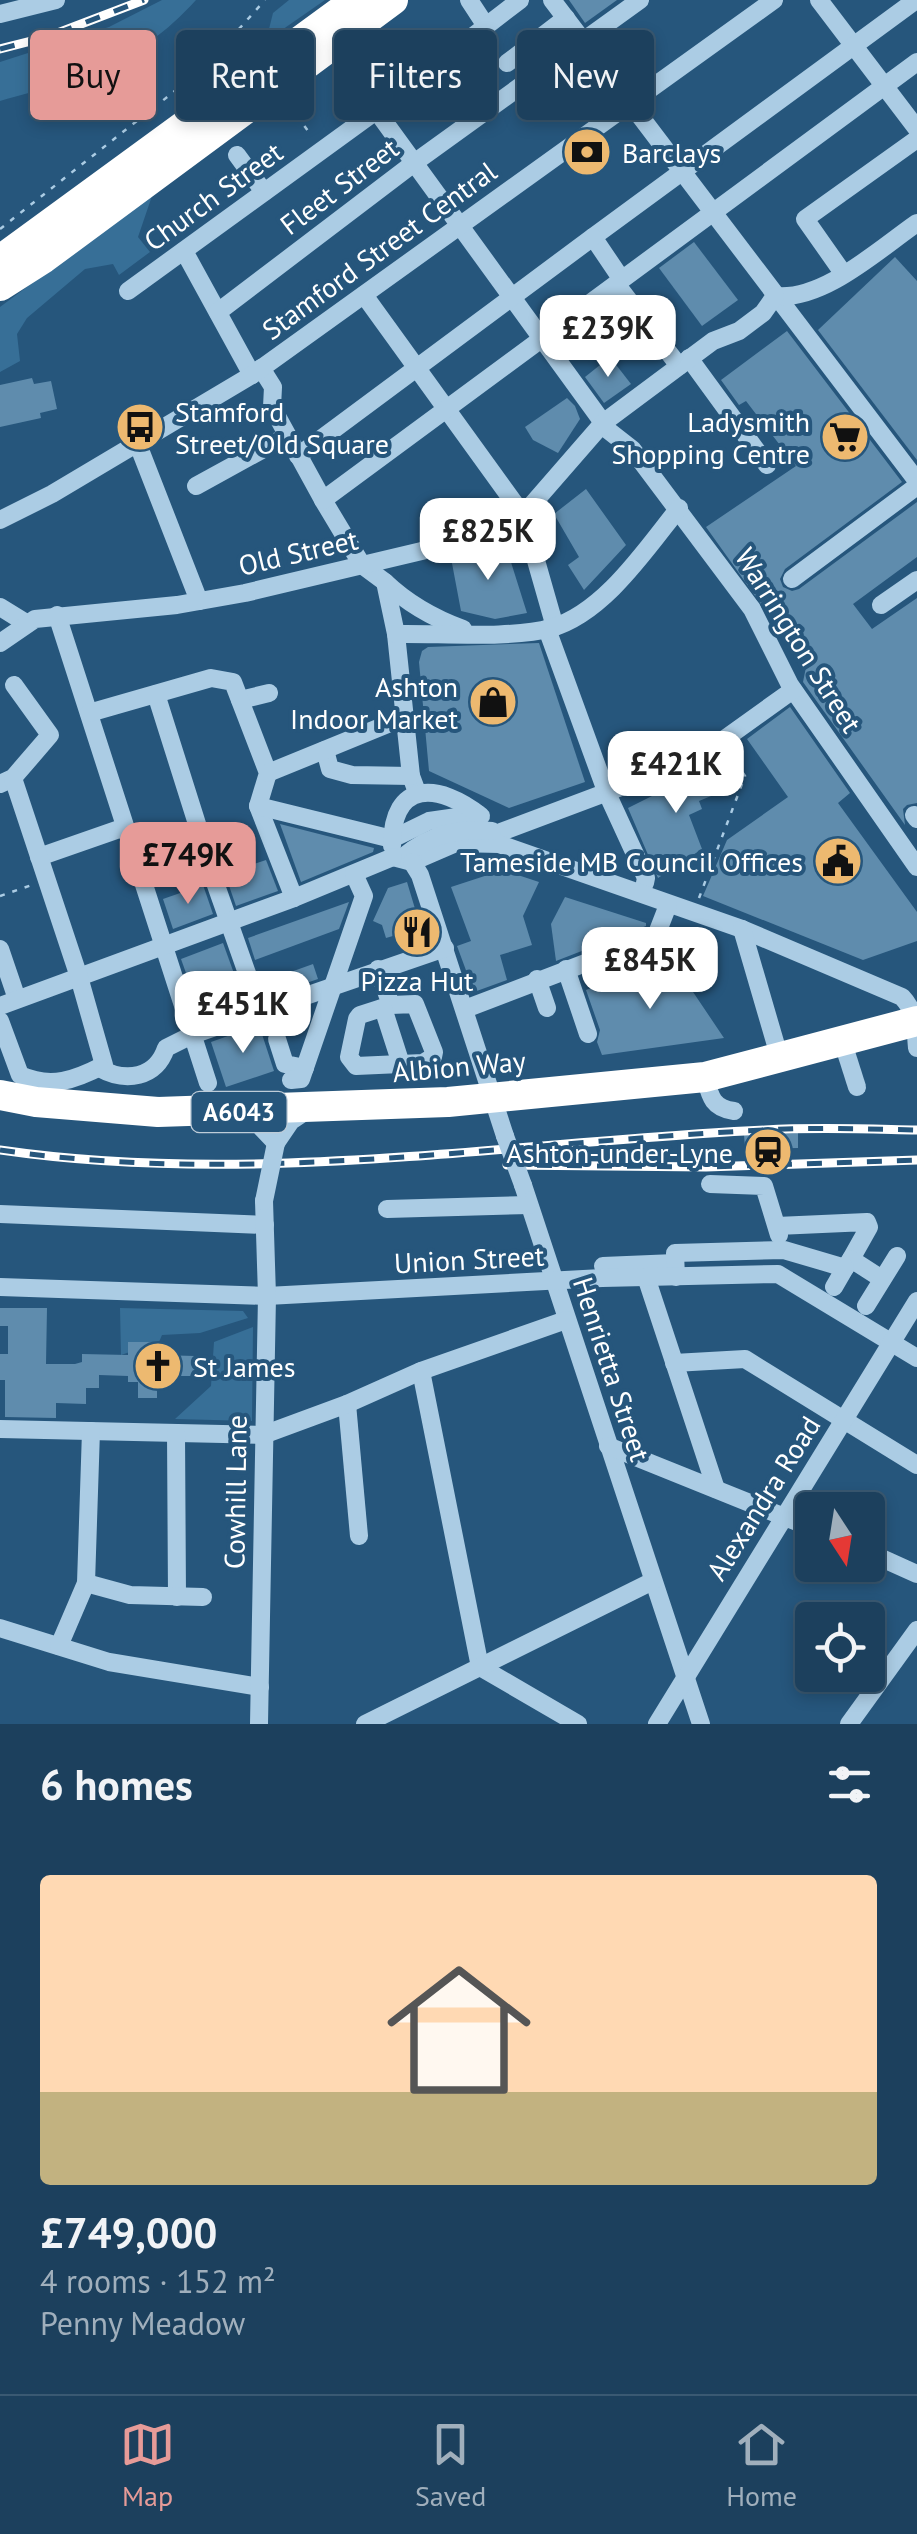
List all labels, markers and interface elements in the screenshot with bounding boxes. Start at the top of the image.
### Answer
chip: Buy [30,30,156,120]
chip: Rent [176,30,314,120]
chip: Filters [334,30,497,120]
chip: New [517,30,654,120]
bank icon: Barclays [561,126,613,178]
street label: Fleet Street [272,129,406,243]
street label: Church Street [136,133,290,259]
place label: Barclays [622,134,721,171]
street label: Stamford Street Central [254,152,504,348]
pin: £239K [538,295,678,380]
text: £239K [562,306,654,348]
place label: Stamford Street/Old Square [175,393,389,462]
bus stop icon: Stamford Street/Old Square [114,401,166,453]
place label: Ladysmith Shopping Centre [611,403,810,472]
supermarket icon: Ladysmith Shopping Centre [819,411,871,463]
pin: £825K [418,498,558,583]
text: £825K [442,509,534,551]
street label: Old Street [235,520,362,584]
street label: Warrington Street [727,541,871,740]
place label: Ashton Indoor Market [290,668,459,737]
shop icon: Ashton Indoor Market [467,676,519,728]
pin: £421K [606,731,746,816]
text: £421K [630,742,722,784]
pin: £749K [118,822,258,907]
text: £749K [142,833,234,875]
public building icon: Tameside MB Council Offices [812,835,864,887]
place label: Tameside MB Council Offices [460,843,803,880]
restaurant icon: Pizza Hut [391,906,443,958]
pin: £845K [580,927,720,1012]
text: £845K [604,938,696,980]
place label: Pizza Hut [361,962,474,999]
pin: £451K [173,971,313,1056]
text: £451K [197,982,289,1024]
street label: Albion Way [391,1042,527,1090]
road number: A6043 [192,1092,286,1132]
station icon: Ashton-under-Lyne [742,1126,794,1178]
place label: Ashton-under-Lyne [506,1134,733,1171]
street label: Union Street [393,1237,546,1281]
street label: Henrietta Street [565,1272,659,1466]
church icon: St James [132,1340,184,1392]
place label: St James [193,1348,296,1385]
street label: Alexandra Road [698,1409,828,1587]
street label: Cowhill Lane [215,1415,255,1569]
north arrow [795,1492,885,1582]
map controls [795,1492,885,1692]
button: locate [795,1602,885,1692]
text: 6 homes [40,1757,193,1812]
icon: filters [822,1757,877,1812]
icon: home [369,1940,549,2120]
text: £749,000 [40,2205,217,2260]
text: 4 rooms · 152 m² [40,2260,276,2302]
text: Penny Meadow [40,2302,245,2344]
tab: Map [120,2417,175,2514]
tab: Saved [415,2417,486,2514]
tab: Home [726,2417,797,2514]

